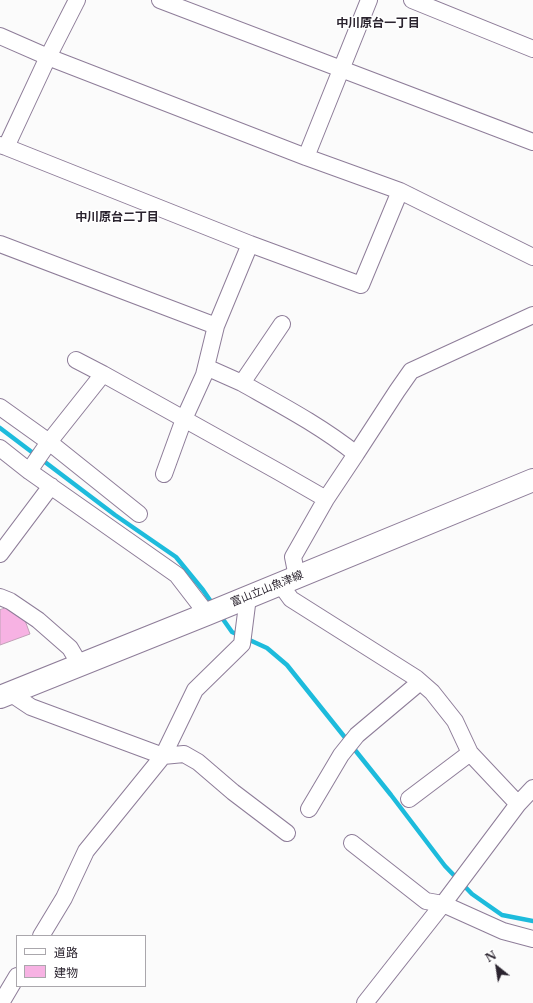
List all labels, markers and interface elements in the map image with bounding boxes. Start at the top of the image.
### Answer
district label: 中川原台一丁目 [336,17,420,31]
district label: 中川原台二丁目 [75,211,159,225]
street label: 富山立山魚津線 [229,568,305,610]
legend [16,935,146,987]
text: 道路 [54,945,78,960]
north arrow [477,947,517,987]
text: N [483,948,499,965]
text: 建物 [54,965,78,980]

